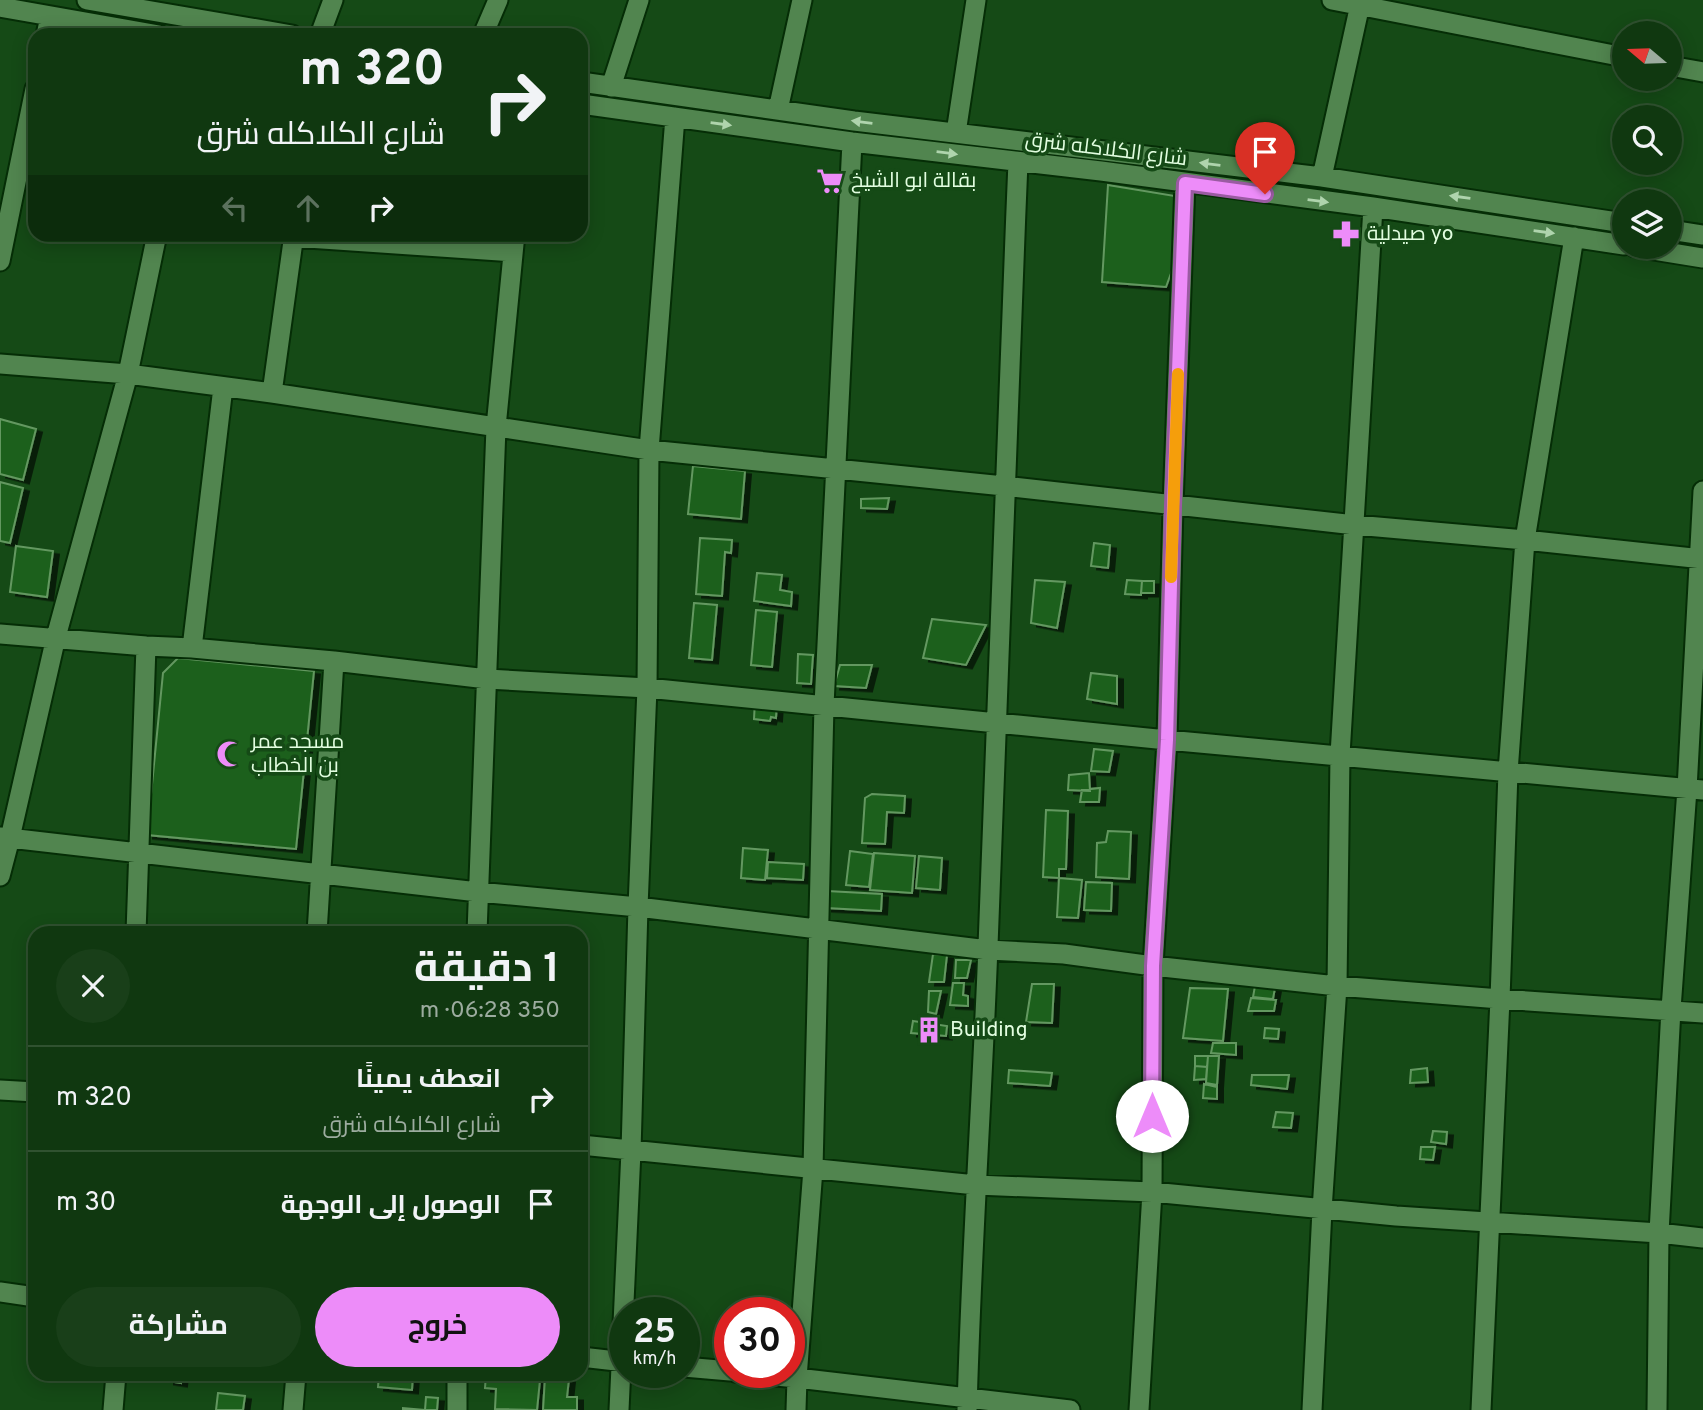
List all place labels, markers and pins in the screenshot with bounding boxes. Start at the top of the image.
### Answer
pin [1235,122,1295,194]
supermarket icon: بقالة ابو الشيخ [815,166,845,196]
place label: بقالة ابو الشيخ [851,168,976,195]
pharmacy icon: صيدلية yo [1331,219,1361,249]
place label: صيدلية yo [1367,221,1453,248]
place label: مسجد عمر بن الخطاب [250,729,344,780]
mosque icon: مسجد عمر بن الخطاب [215,739,245,769]
building icon: Building [914,1015,944,1045]
place label: Building [950,1017,1028,1044]

